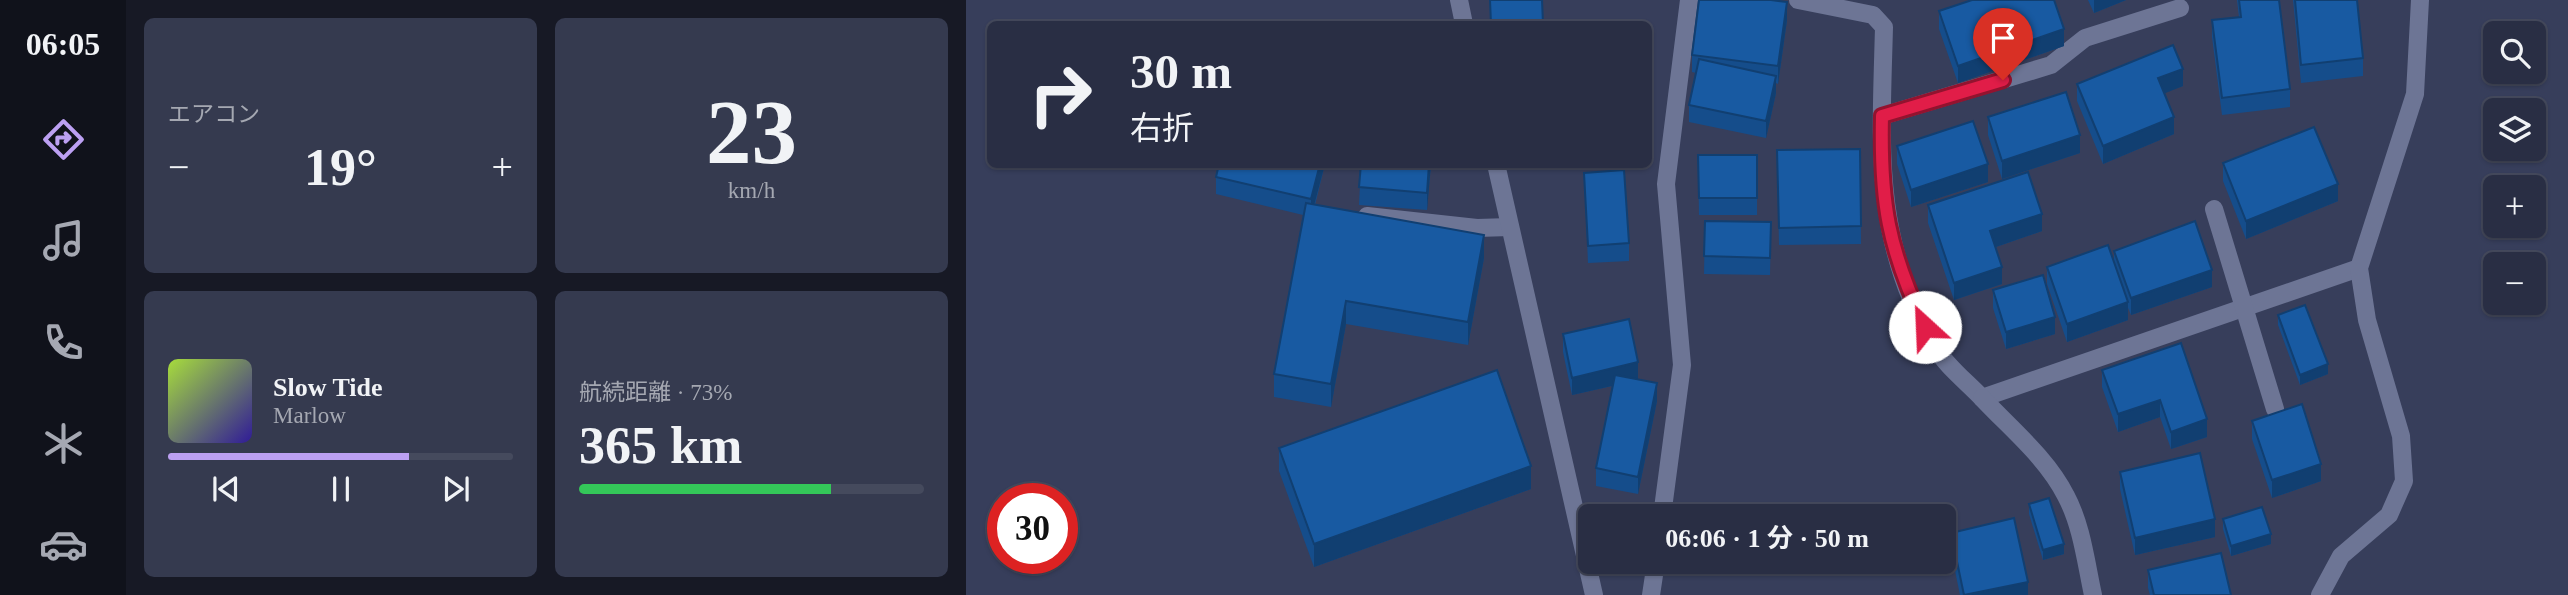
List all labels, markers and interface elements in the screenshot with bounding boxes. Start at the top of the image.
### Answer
pin [1973,8,2033,80]
icon: arrive [1984,19,2022,57]
map controls [2483,21,2546,315]
button: search [2483,21,2546,84]
text: 06:05 [26,26,100,62]
text: 30 m [1130,44,1232,99]
icon: right [1015,49,1106,140]
text: 23 [706,82,797,183]
button: layers [2483,98,2546,161]
text: エアコン [168,102,260,127]
text: 右折 [1130,110,1194,146]
icon: directions [39,115,88,164]
text: 19° [304,139,377,196]
text: − [168,146,189,188]
text: + [492,146,513,188]
button: + [2483,175,2546,238]
text: km/h [728,178,775,203]
icon: music [39,216,88,265]
button: − [2483,252,2546,315]
position arrow [1888,290,1962,364]
icon: phone [39,318,88,367]
text: Slow Tide [273,373,383,402]
text: 航続距離 · 73% [579,380,732,405]
text: Marlow [273,403,346,428]
text: 365 km [579,417,742,474]
icon: climate [39,419,88,468]
icon: previous [207,470,245,508]
icon: pause [322,470,360,508]
icon: next [437,470,475,508]
speed limit sign: 30 [987,483,1078,574]
icon: car [39,520,88,569]
text: 06:06 · 1 分 · 50 m [1665,524,1869,553]

